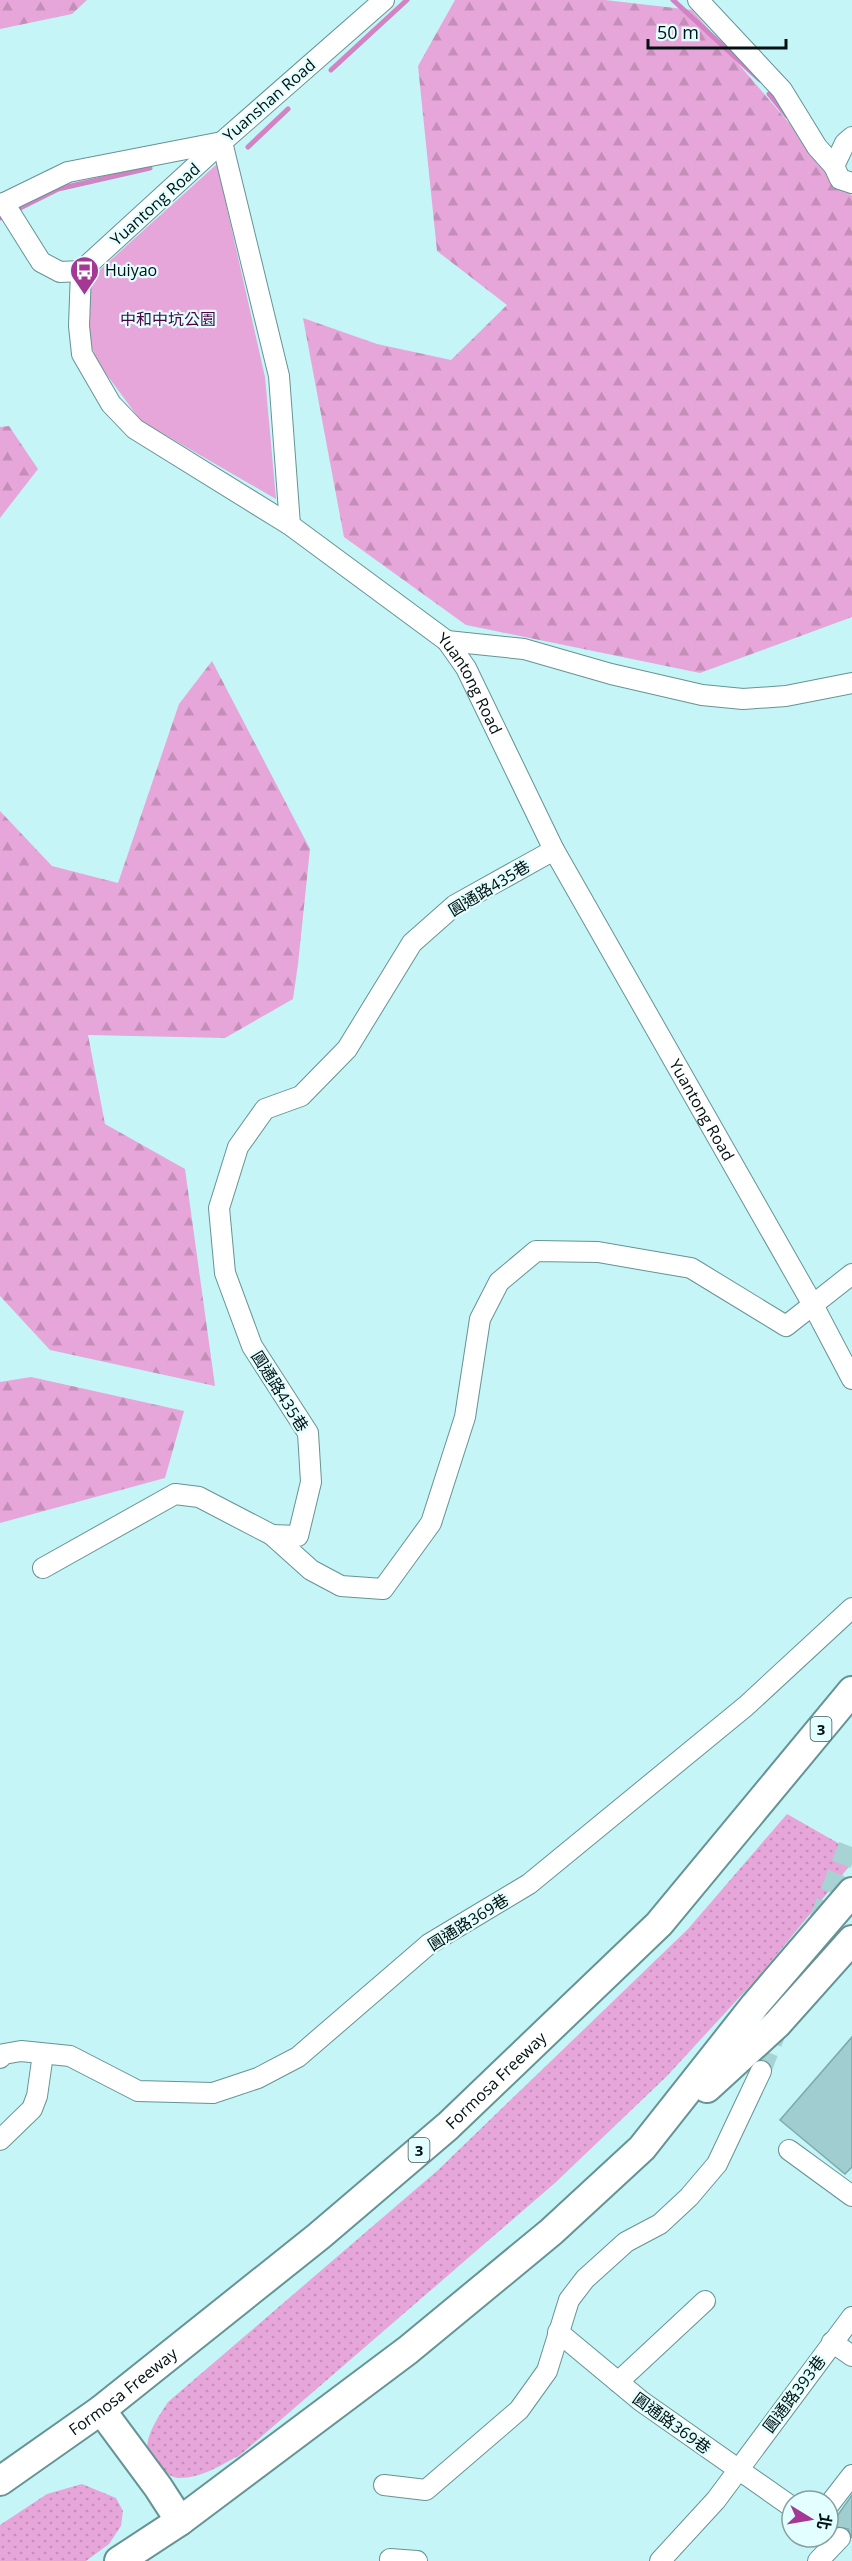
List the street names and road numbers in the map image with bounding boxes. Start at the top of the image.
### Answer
street label: Yuanshan Road [218,54,320,146]
street label: Yuantong Road [105,158,205,250]
street label: Yuantong Road [434,627,507,738]
street label: 圓通路435巷 [444,855,534,921]
street label: Yuantong Road [664,1055,740,1165]
street label: 圓通路435巷 [246,1346,314,1436]
road number: 3 [810,1717,832,1741]
street label: 圓通路369巷 [423,1888,513,1956]
street label: Formosa Freeway [441,2026,552,2134]
road number: 3 [408,2138,430,2162]
street label: Formosa Freeway [64,2342,182,2440]
street label: 圓通路393巷 [758,2351,830,2437]
street label: 圓通路369巷 [629,2387,715,2459]

